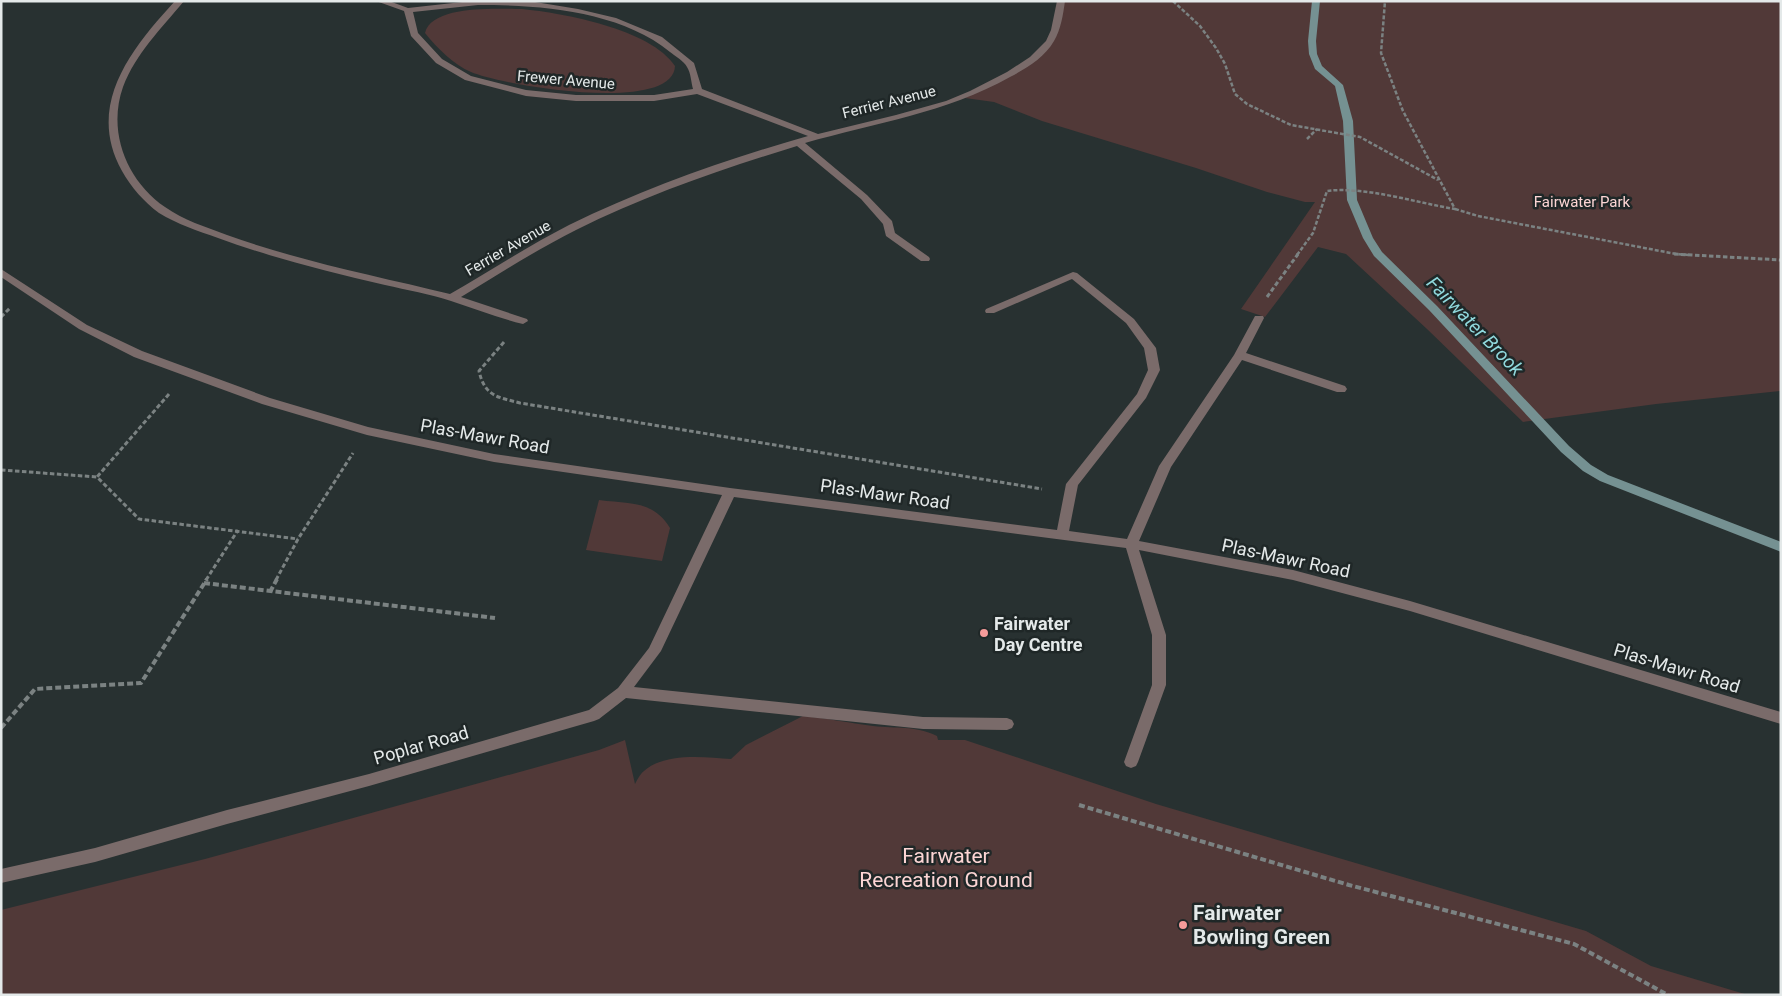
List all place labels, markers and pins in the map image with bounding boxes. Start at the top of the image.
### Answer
place label: Fairwater Day Centre [994,613,1083,655]
marker: Fairwater Day Centre [978,627,990,639]
place label: Fairwater Bowling Green [1193,901,1330,949]
marker: Fairwater Bowling Green [1177,919,1189,931]

